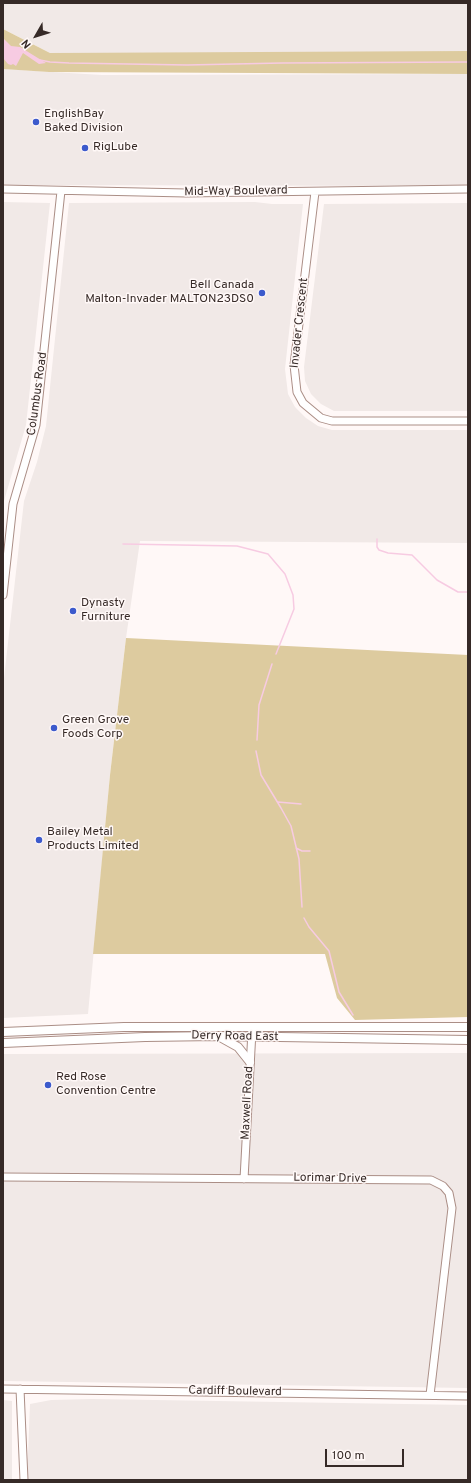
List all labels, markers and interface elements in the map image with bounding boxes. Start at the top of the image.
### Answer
north arrow [16,16,56,56]
text: N [19,36,35,51]
place label: EnglishBay Baked Division [44,108,123,136]
marker: EnglishBay Baked Division [31,117,41,127]
place label: RigLube [93,141,138,155]
marker: RigLube [80,143,90,153]
street label: Mid-Way Boulevard [184,184,288,200]
street label: Invader Crescent [288,277,312,369]
place label: Bell Canada Malton-Invader MALTON23DS0 [85,279,254,307]
marker: Bell Canada Malton-Invader MALTON23DS0 [257,288,267,298]
street label: Columbus Road [25,351,51,437]
place label: Dynasty Furniture [81,597,130,625]
marker: Dynasty Furniture [68,606,78,616]
place label: Green Grove Foods Corp [62,714,129,742]
marker: Green Grove Foods Corp [49,723,59,733]
place label: Bailey Metal Products Limited [47,826,139,854]
marker: Bailey Metal Products Limited [34,835,44,845]
street label: Derry Road East [191,1029,279,1045]
street label: Maxwell Road [239,1066,257,1140]
place label: Red Rose Convention Centre [56,1071,156,1099]
marker: Red Rose Convention Centre [43,1080,53,1090]
street label: Lorimar Drive [293,1171,367,1187]
street label: Cardiff Boulevard [188,1384,282,1400]
scale bar [327,1441,406,1467]
text: 100 m [332,1448,365,1464]

